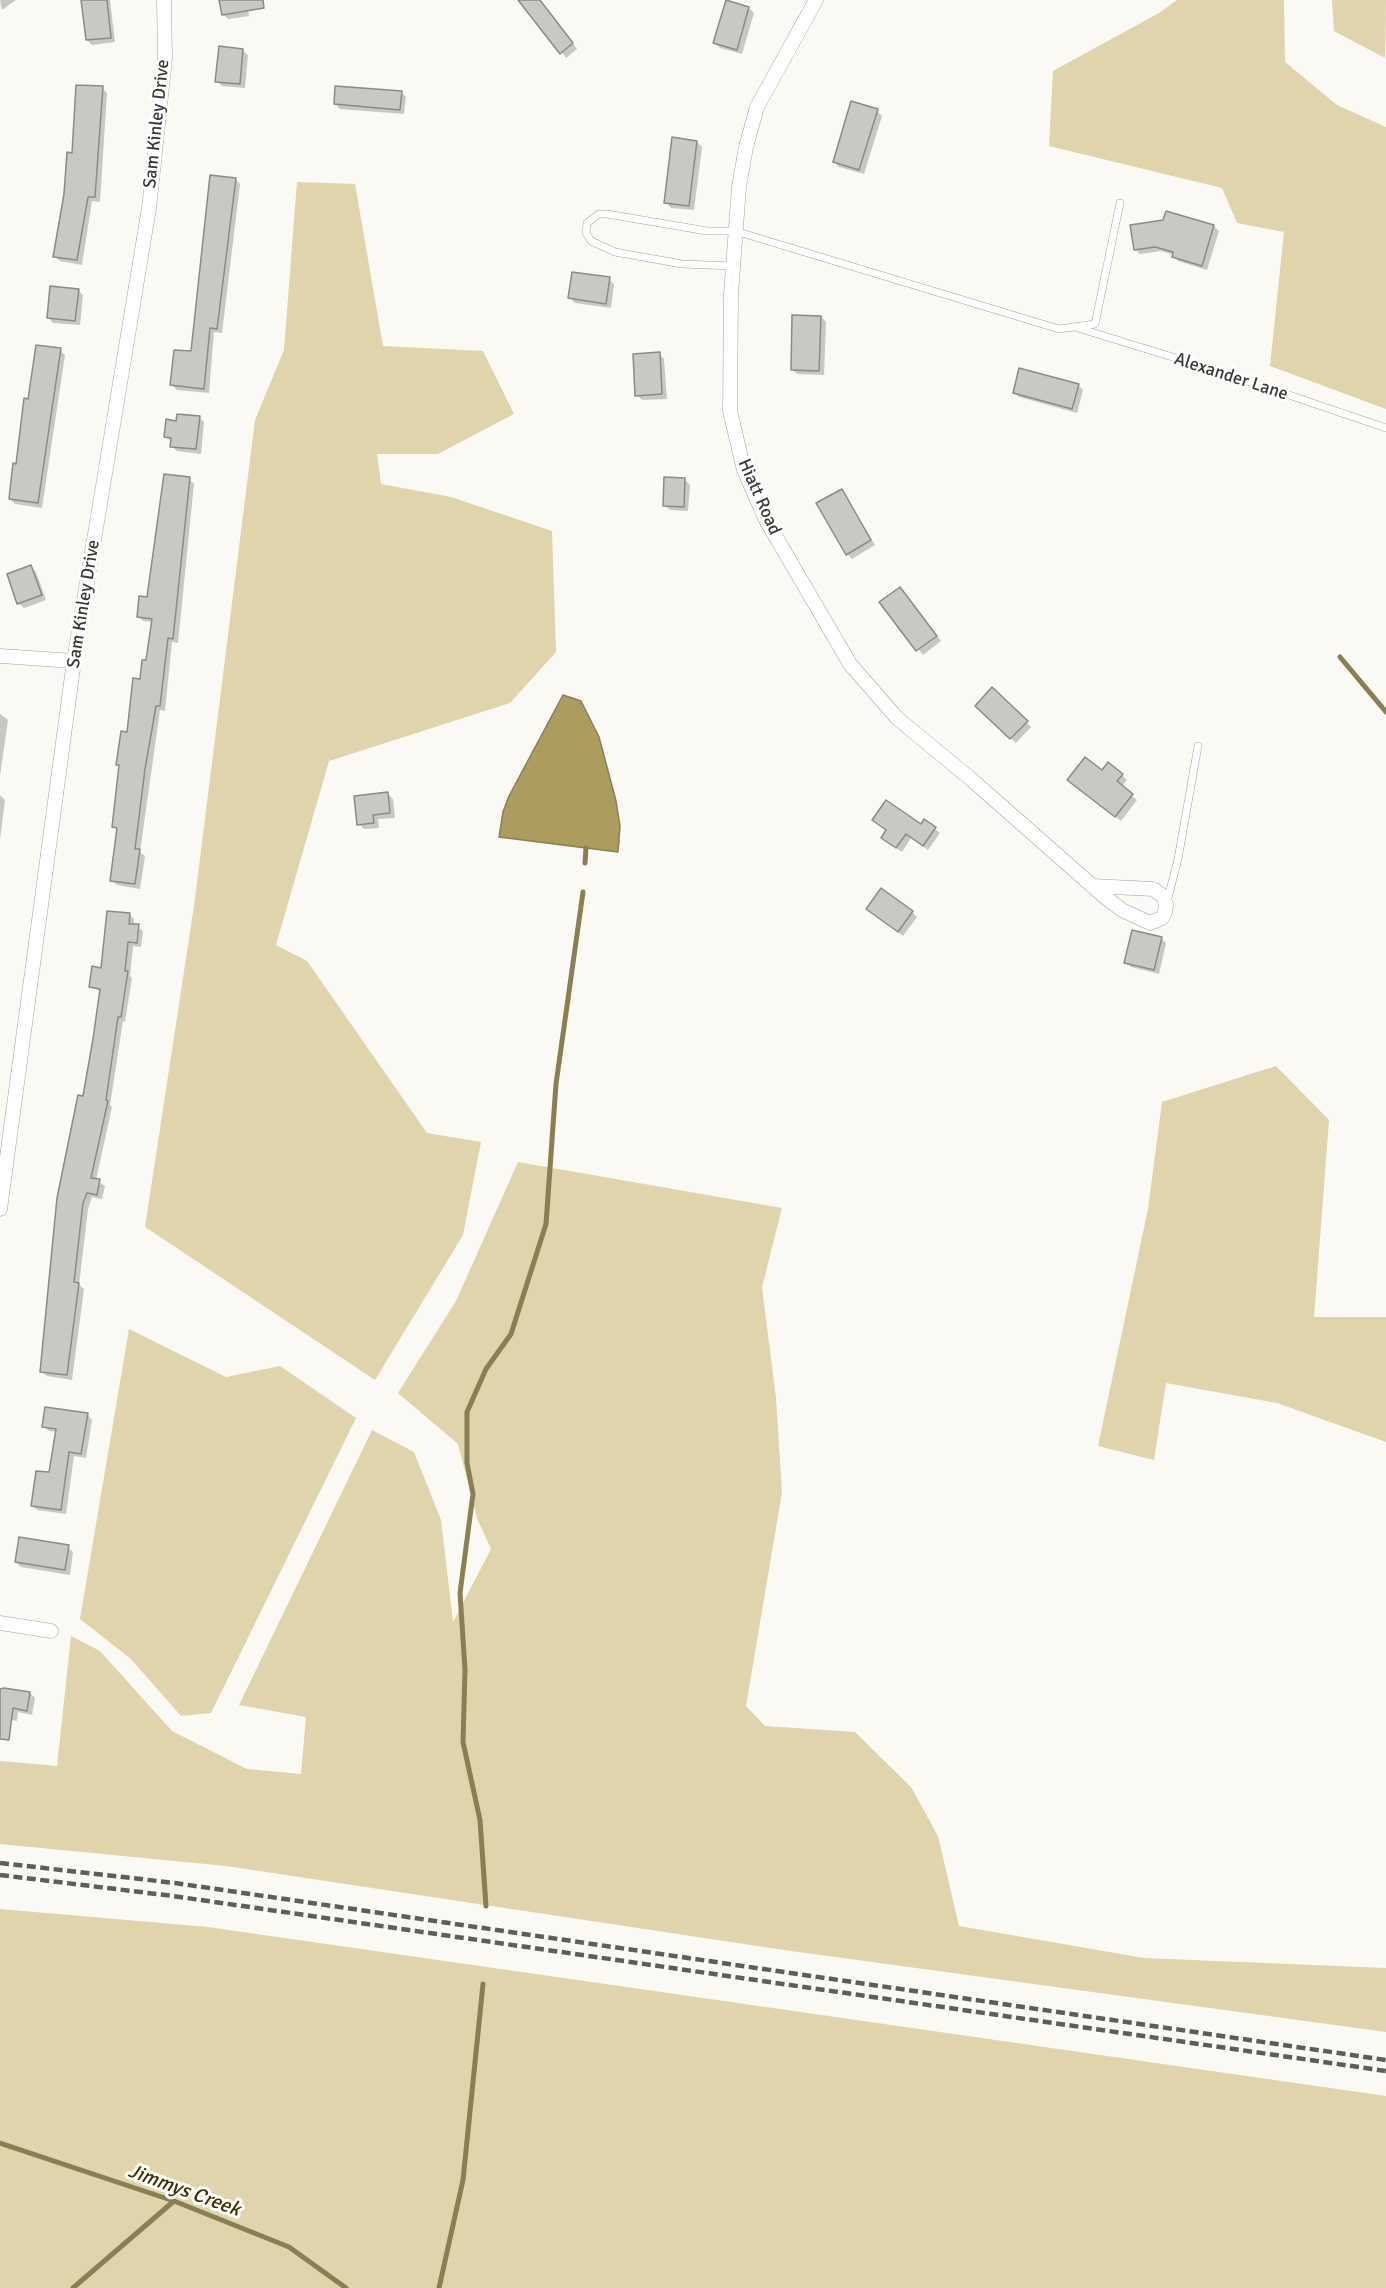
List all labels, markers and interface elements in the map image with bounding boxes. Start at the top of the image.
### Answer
street label: Sam Kinley Drive [139,59,175,189]
street label: Alexander Lane [1171,348,1291,406]
street label: Hiatt Road [733,456,785,538]
street label: Sam Kinley Drive [63,538,105,670]
water label: Jimmys Creek [125,2160,243,2222]

